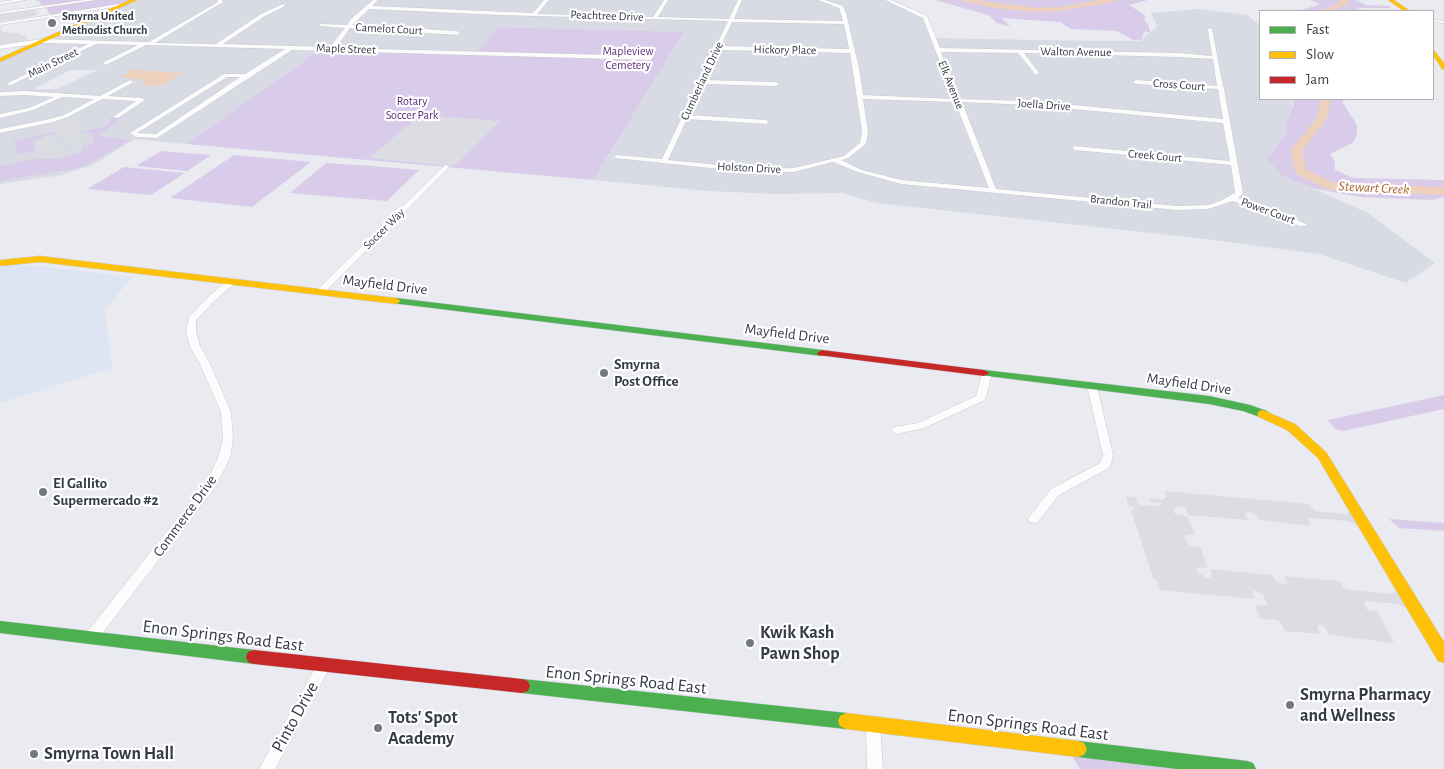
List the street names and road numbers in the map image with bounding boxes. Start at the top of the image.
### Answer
street label: Peachtree Drive [570,8,644,24]
street label: Camelot Court [355,20,423,38]
street label: Cumberland Drive [678,39,726,123]
street label: Maple Street [316,41,376,57]
street label: Hickory Place [753,42,817,58]
street label: Walton Avenue [1040,44,1112,60]
street label: Main Street [25,45,81,81]
street label: Elk Avenue [935,59,967,111]
street label: Cross Court [1152,76,1206,94]
street label: Joella Drive [1017,96,1071,114]
street label: Creek Court [1127,146,1183,166]
street label: Holston Drive [717,159,781,177]
street label: Brandon Trail [1089,192,1153,212]
street label: Power Court [1239,195,1297,227]
street label: Soccer Way [360,205,408,253]
street label: Mayfield Drive [342,271,428,299]
street label: Mayfield Drive [744,320,830,348]
street label: Mayfield Drive [1146,369,1232,399]
street label: Commerce Drive [149,472,221,560]
street label: Enon Springs Road East [141,615,305,657]
street label: Enon Springs Road East [544,661,708,699]
street label: Pinto Drive [267,678,323,756]
street label: Enon Springs Road East [946,704,1110,746]

